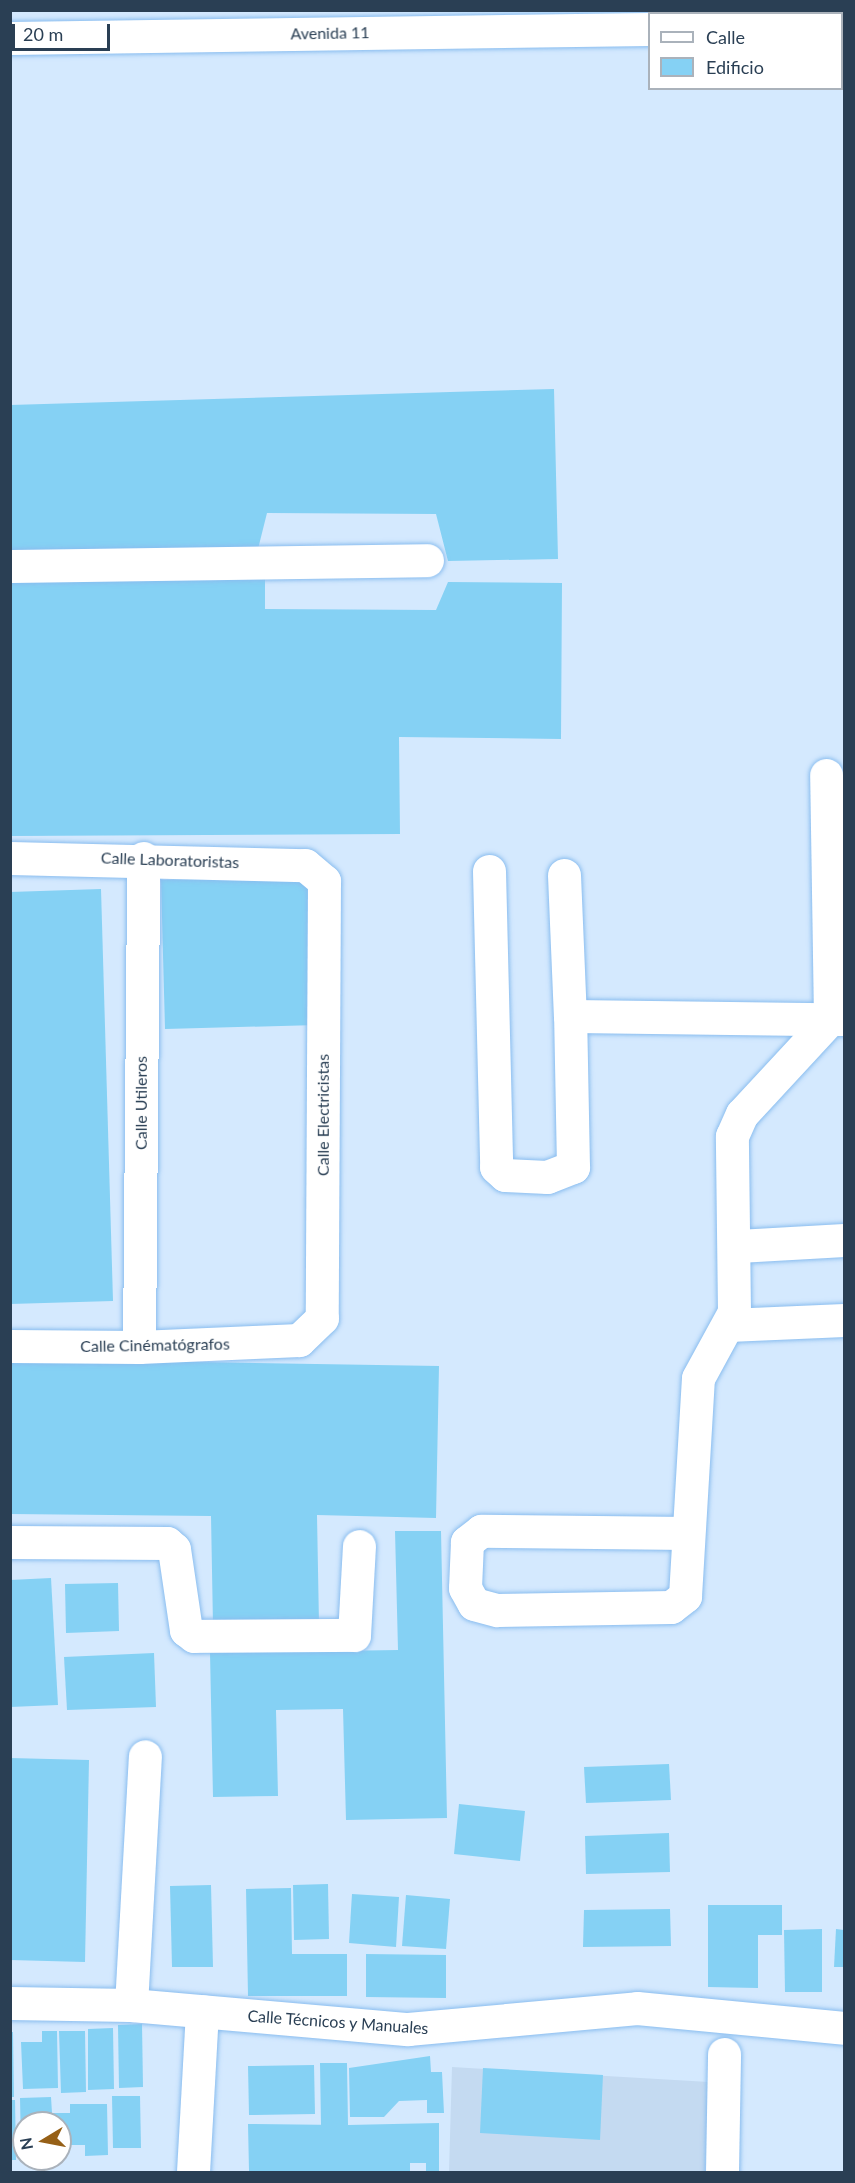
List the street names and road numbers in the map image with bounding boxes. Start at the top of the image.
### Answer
street label: Avenida 11 [290,23,370,43]
street label: Calle Laboratoristas [100,848,240,872]
street label: Calle Electricistas [313,1054,333,1176]
street label: Calle Utileros [131,1056,151,1150]
street label: Calle Cinématógrafos [80,1334,230,1356]
street label: Calle Técnicos y Manuales [246,2006,430,2038]

